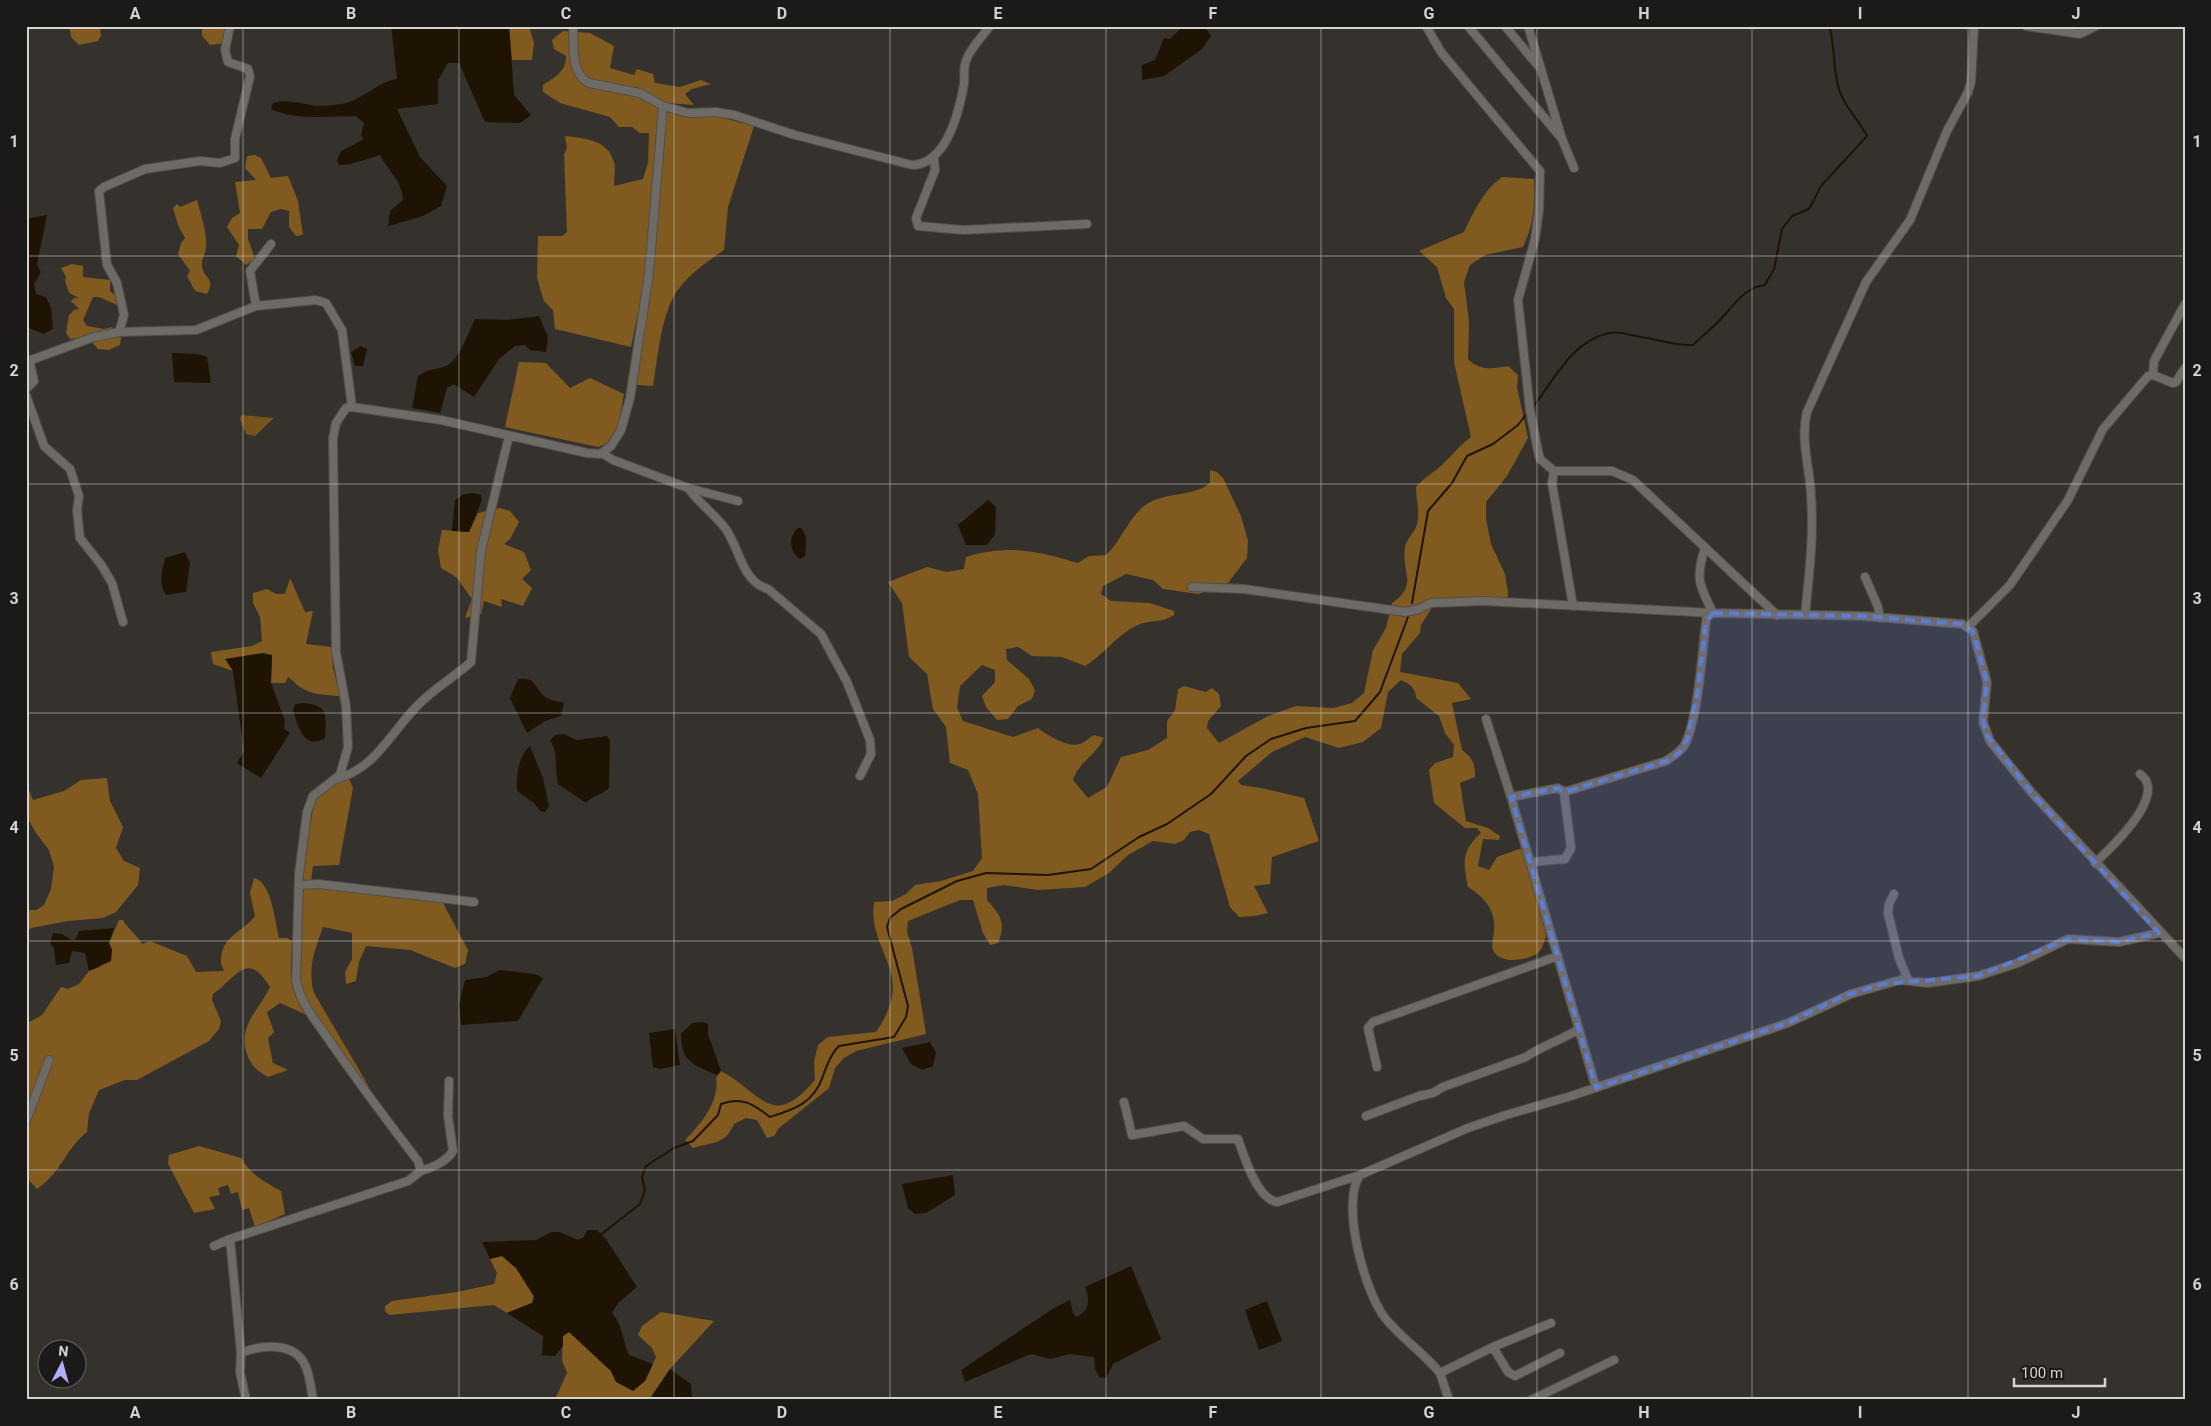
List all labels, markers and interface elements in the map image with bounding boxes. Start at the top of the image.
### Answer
text: A [130,4,141,23]
text: B [346,4,356,23]
text: C [561,4,571,23]
text: D [777,4,787,23]
text: E [994,4,1003,23]
text: F [1209,4,1218,23]
text: G [1424,4,1435,23]
text: H [1638,4,1650,23]
text: I [1858,4,1862,23]
text: J [2072,4,2080,23]
text: 1 [9,132,19,151]
text: 1 [2192,132,2202,151]
text: 2 [9,361,19,380]
text: 2 [2192,361,2202,380]
text: 3 [9,589,19,608]
text: 3 [2192,589,2202,608]
text: 4 [9,818,19,837]
text: 4 [2192,818,2202,837]
text: 5 [9,1046,19,1065]
text: 5 [2192,1046,2202,1065]
text: 6 [9,1275,19,1294]
text: 6 [2192,1275,2202,1294]
north arrow [38,1338,88,1388]
text: N [58,1343,69,1360]
scale bar [2014,1356,2105,1388]
text: 100 m [2021,1364,2063,1382]
text: A [130,1403,141,1422]
text: B [346,1403,356,1422]
text: C [561,1403,571,1422]
text: D [777,1403,787,1422]
text: E [994,1403,1003,1422]
text: F [1209,1403,1218,1422]
text: G [1424,1403,1435,1422]
text: H [1638,1403,1650,1422]
text: I [1858,1403,1862,1422]
text: J [2072,1403,2080,1422]

